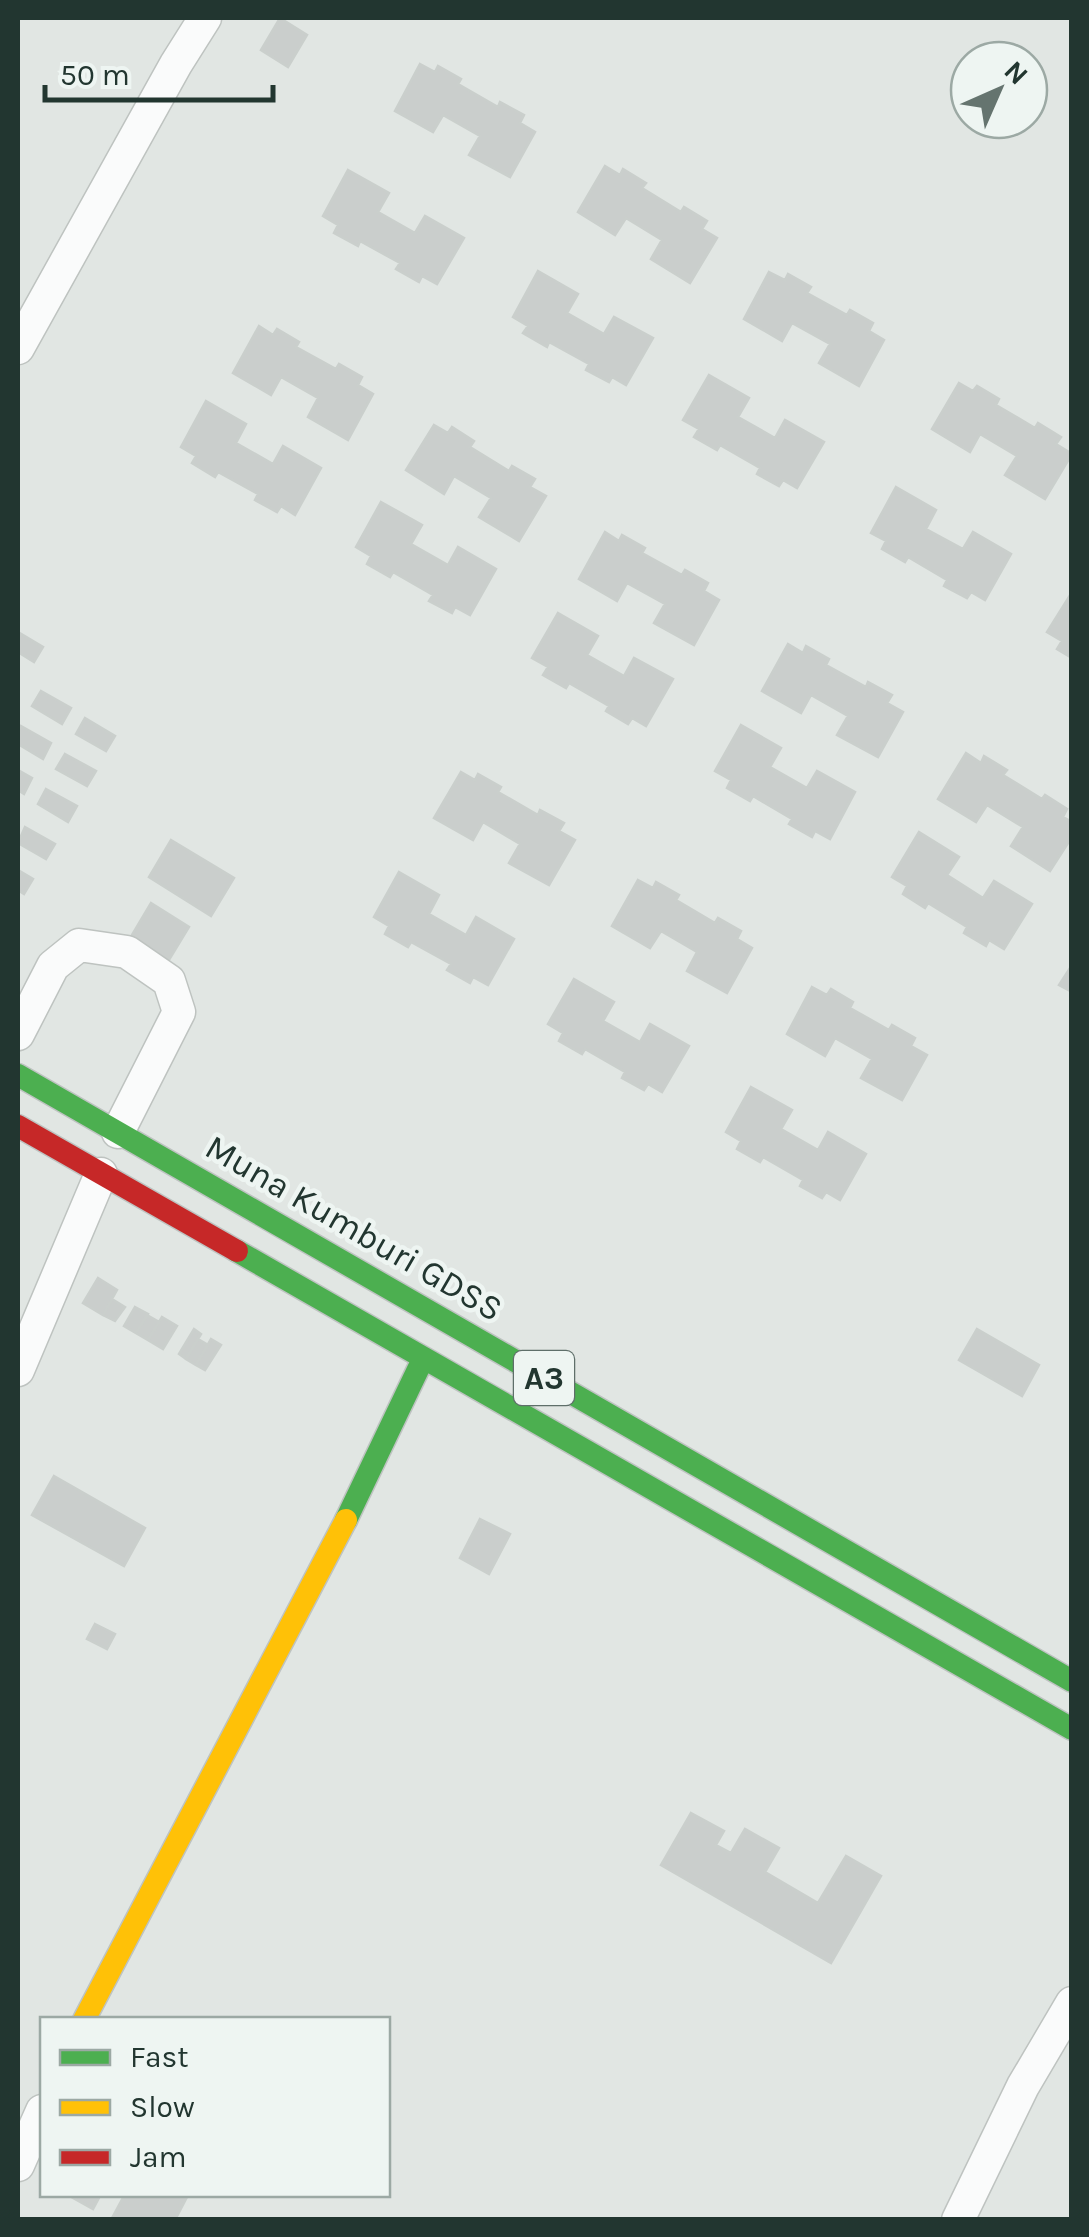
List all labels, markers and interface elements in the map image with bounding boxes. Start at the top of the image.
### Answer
scale bar [45,40,272,102]
north arrow [949,40,1049,140]
text: N [998,54,1035,91]
text: 50 m [60,57,130,93]
street label: Muna Kumburi GDSS [198,1126,510,1330]
road number: A3 [514,1351,574,1405]
legend [40,2017,390,2197]
text: Fast [130,2039,189,2075]
text: Slow [130,2089,195,2125]
text: Jam [130,2139,187,2175]

